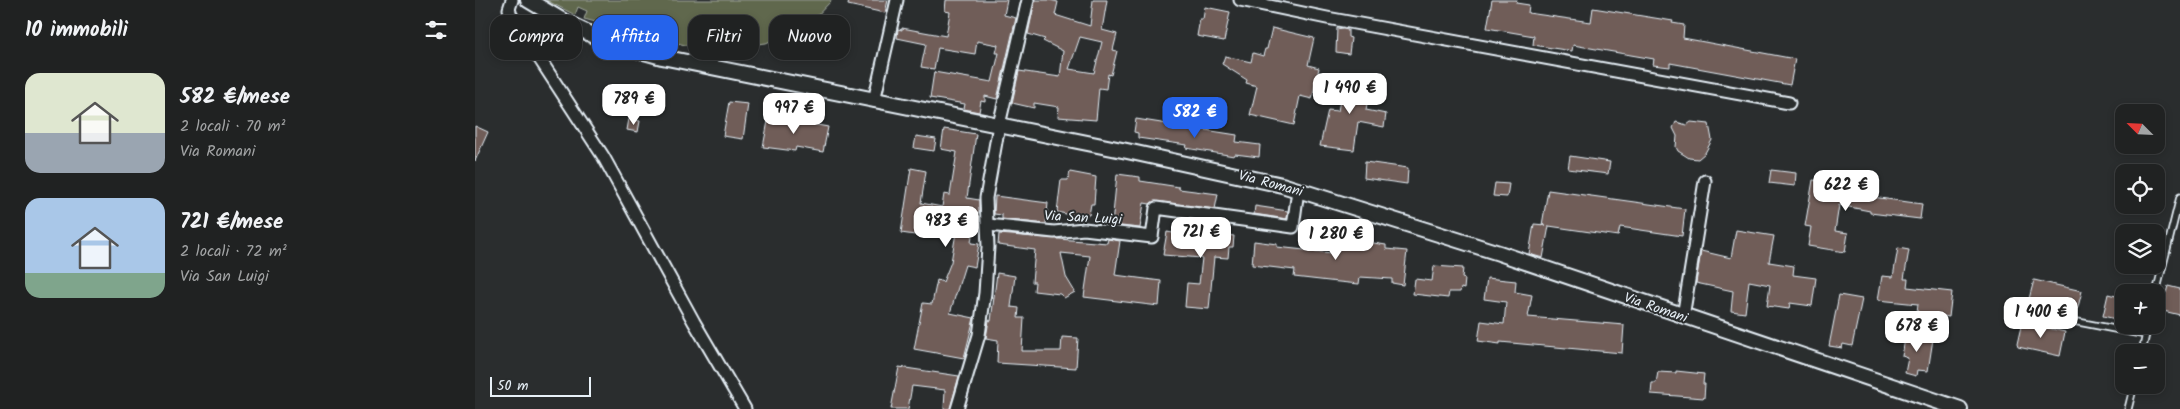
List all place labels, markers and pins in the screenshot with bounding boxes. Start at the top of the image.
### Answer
pin: 1 490 € [1304,72,1396,115]
pin: 789 € [599,84,669,126]
pin: 997 € [759,92,829,135]
pin: 582 € [1160,96,1230,139]
pin: 622 € [1811,170,1881,212]
pin: 983 € [911,206,981,248]
pin: 721 € [1166,216,1236,259]
pin: 1 280 € [1290,218,1382,261]
pin: 1 400 € [1995,296,2087,339]
pin: 678 € [1882,310,1952,353]

